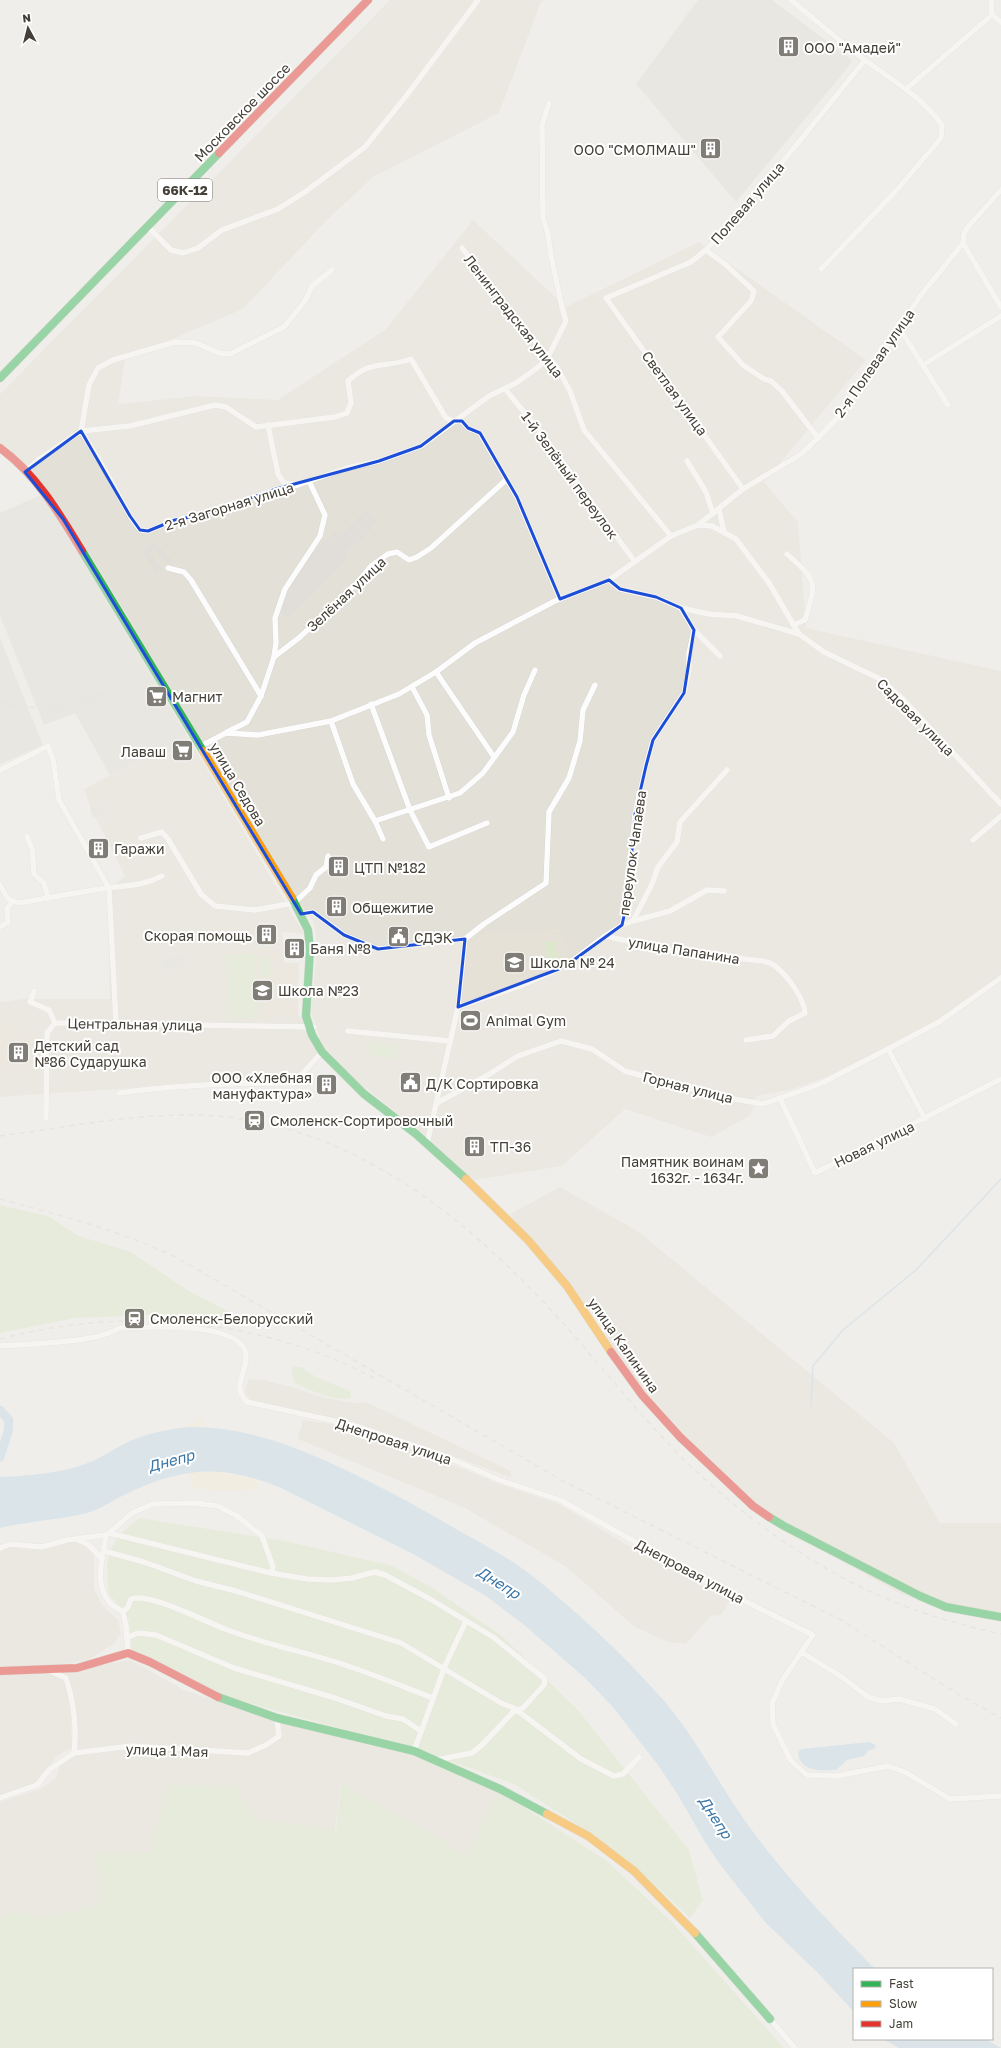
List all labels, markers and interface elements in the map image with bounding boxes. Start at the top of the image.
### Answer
north arrow [8,8,48,48]
text: N [22,11,32,25]
building icon: ООО "Амадей" [776,34,802,60]
place label: ООО "Амадей" [804,39,901,56]
street label: Московское шоссе [190,59,294,165]
building icon: ООО "СМОЛМАШ" [698,136,724,162]
place label: ООО "СМОЛМАШ" [574,141,696,158]
street label: Полевая улица [707,158,787,248]
road number: 66К-12 [158,179,212,201]
street label: Ленинградская улица [461,251,567,381]
street label: 2-я Полевая улица [830,306,918,420]
street label: Светлая улица [639,347,711,439]
street label: 1-й Зелёный переулок [518,408,622,542]
street label: 2-я Загорная улица [162,478,296,534]
street label: Зелёная улица [303,553,389,635]
street label: Садовая улица [874,675,958,759]
supermarket icon: Магнит [143,683,169,709]
place label: Магнит [172,688,222,705]
supermarket icon: Лаваш [169,738,195,764]
street label: улица Седова [206,739,270,829]
place label: Лаваш [121,743,166,760]
street label: переулок Чапаева [615,789,649,917]
building icon: Гаражи [86,835,112,861]
place label: Гаражи [114,840,165,857]
building icon: ЦТП №182 [326,854,352,880]
place label: ЦТП №182 [354,859,426,876]
building icon: Общежитие [324,894,350,920]
place label: Общежитие [352,899,434,916]
building icon: Скорая помощь [254,922,280,948]
public building icon: СДЭК [385,924,411,950]
place label: Скорая помощь [144,927,252,944]
place label: СДЭК [414,929,453,946]
street label: улица Папанина [627,933,741,967]
building icon: Баня №8 [282,935,308,961]
place label: Баня №8 [310,940,371,957]
school or university icon: Школа № 24 [502,949,528,975]
place label: Школа № 24 [530,954,615,971]
school or university icon: Школа №23 [249,977,275,1003]
place label: Школа №23 [278,982,359,999]
sports icon: Animal Gym [457,1007,483,1033]
place label: Animal Gym [486,1012,566,1029]
street label: Центральная улица [67,1014,203,1034]
place label: Детский сад №86 Сударушка [34,1037,147,1070]
building icon: Детский сад №86 Сударушка [5,1040,31,1066]
street label: Горная улица [641,1068,735,1106]
place label: ООО «Хлебная мануфактура» [211,1069,312,1102]
public building icon: Д/К Сортировка [398,1070,424,1096]
building icon: ООО «Хлебная мануфактура» [314,1072,340,1098]
place label: Д/К Сортировка [426,1075,539,1092]
station icon: Смоленск-Сортировочный [242,1107,268,1133]
place label: Смоленск-Сортировочный [270,1112,453,1129]
street label: Новая улица [831,1117,917,1171]
building icon: ТП-36 [461,1133,487,1159]
place label: ТП-36 [490,1138,531,1155]
place label: Памятник воинам 1632г. - 1634г. [621,1153,744,1186]
place icon: Памятник воинам 1632г. - 1634г. [746,1156,772,1182]
street label: улица Калинина [585,1294,663,1396]
station icon: Смоленск-Белорусский [122,1305,148,1331]
place label: Смоленск-Белорусский [150,1310,313,1327]
street label: Днепровая улица [334,1414,454,1468]
water label: Днепр [145,1445,198,1475]
street label: Днепровая улица [633,1535,747,1607]
water label: Днепр [473,1561,525,1603]
street label: улица 1 Мая [125,1740,209,1760]
water label: Днепр [695,1792,737,1843]
legend [853,1968,993,2040]
text: Fast [889,1976,914,1991]
text: Slow [889,1996,917,2011]
text: Jam [889,2016,913,2031]

